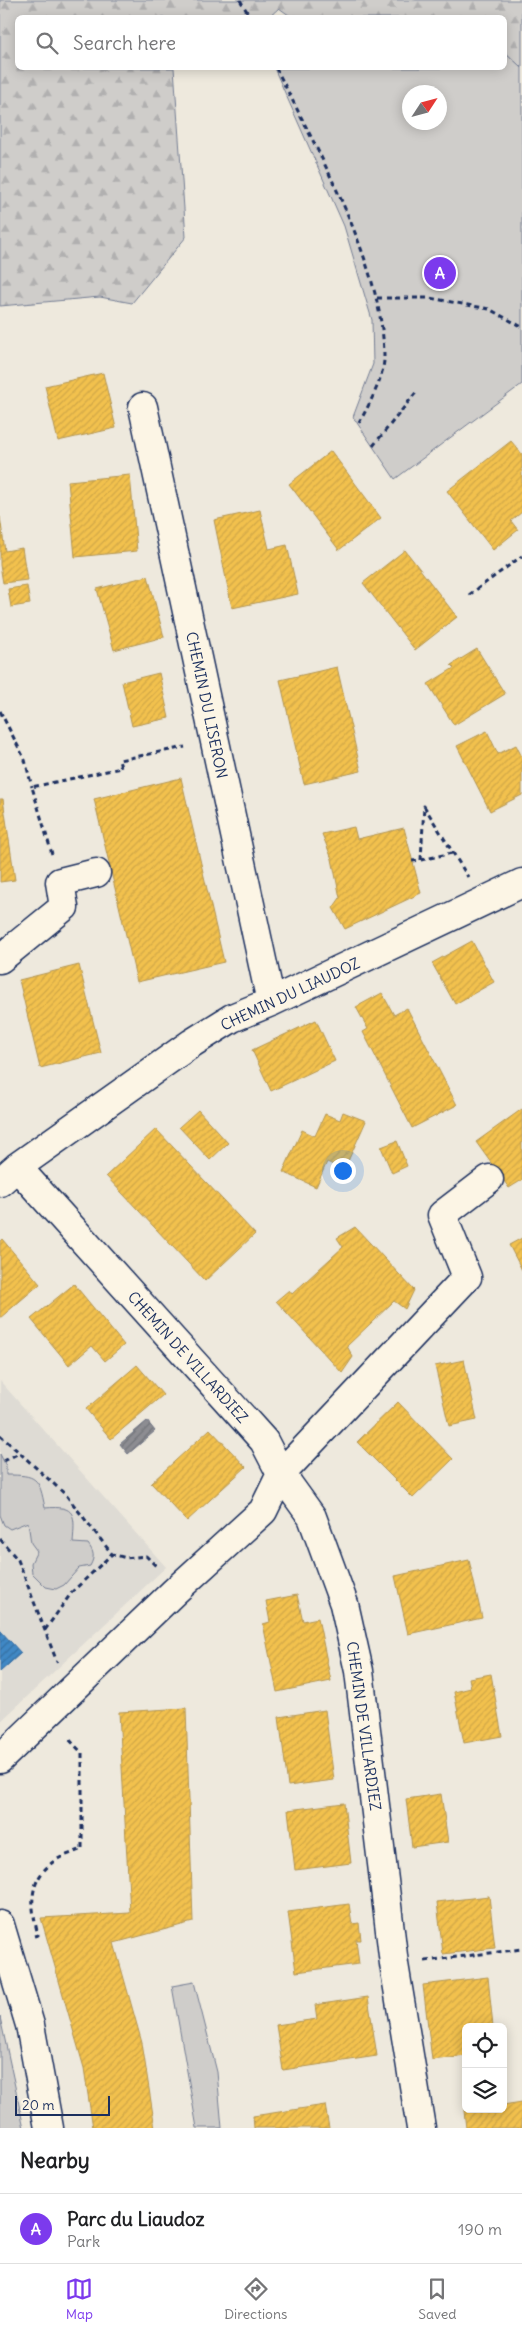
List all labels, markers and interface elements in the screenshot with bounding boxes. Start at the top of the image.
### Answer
search box [15,15,507,70]
icon: search [33,29,61,57]
text: Search here [73,31,176,55]
north arrow [402,85,447,130]
pin: A [424,254,456,292]
street label: CHEMIN DU LISERON [182,630,232,780]
street label: CHEMIN DU LIAUDOZ [217,953,363,1035]
your location [330,1158,356,1184]
street label: CHEMIN DE VILLARDIEZ [124,1287,252,1427]
street label: CHEMIN DE VILLARDIEZ [343,1640,385,1812]
map controls [462,2023,507,2113]
button: locate [462,2023,507,2068]
button: layers [462,2068,507,2113]
scale bar [15,2093,110,2116]
text: 20 m [22,2096,55,2114]
text: Nearby [20,2147,90,2174]
text: Parc du Liaudoz [67,2207,205,2231]
text: A [31,2219,41,2239]
text: 190 m [458,2219,502,2239]
text: Park [67,2231,100,2251]
tab: Map [65,2275,93,2323]
tab: Directions [224,2275,287,2323]
tab: Saved [418,2275,457,2323]

